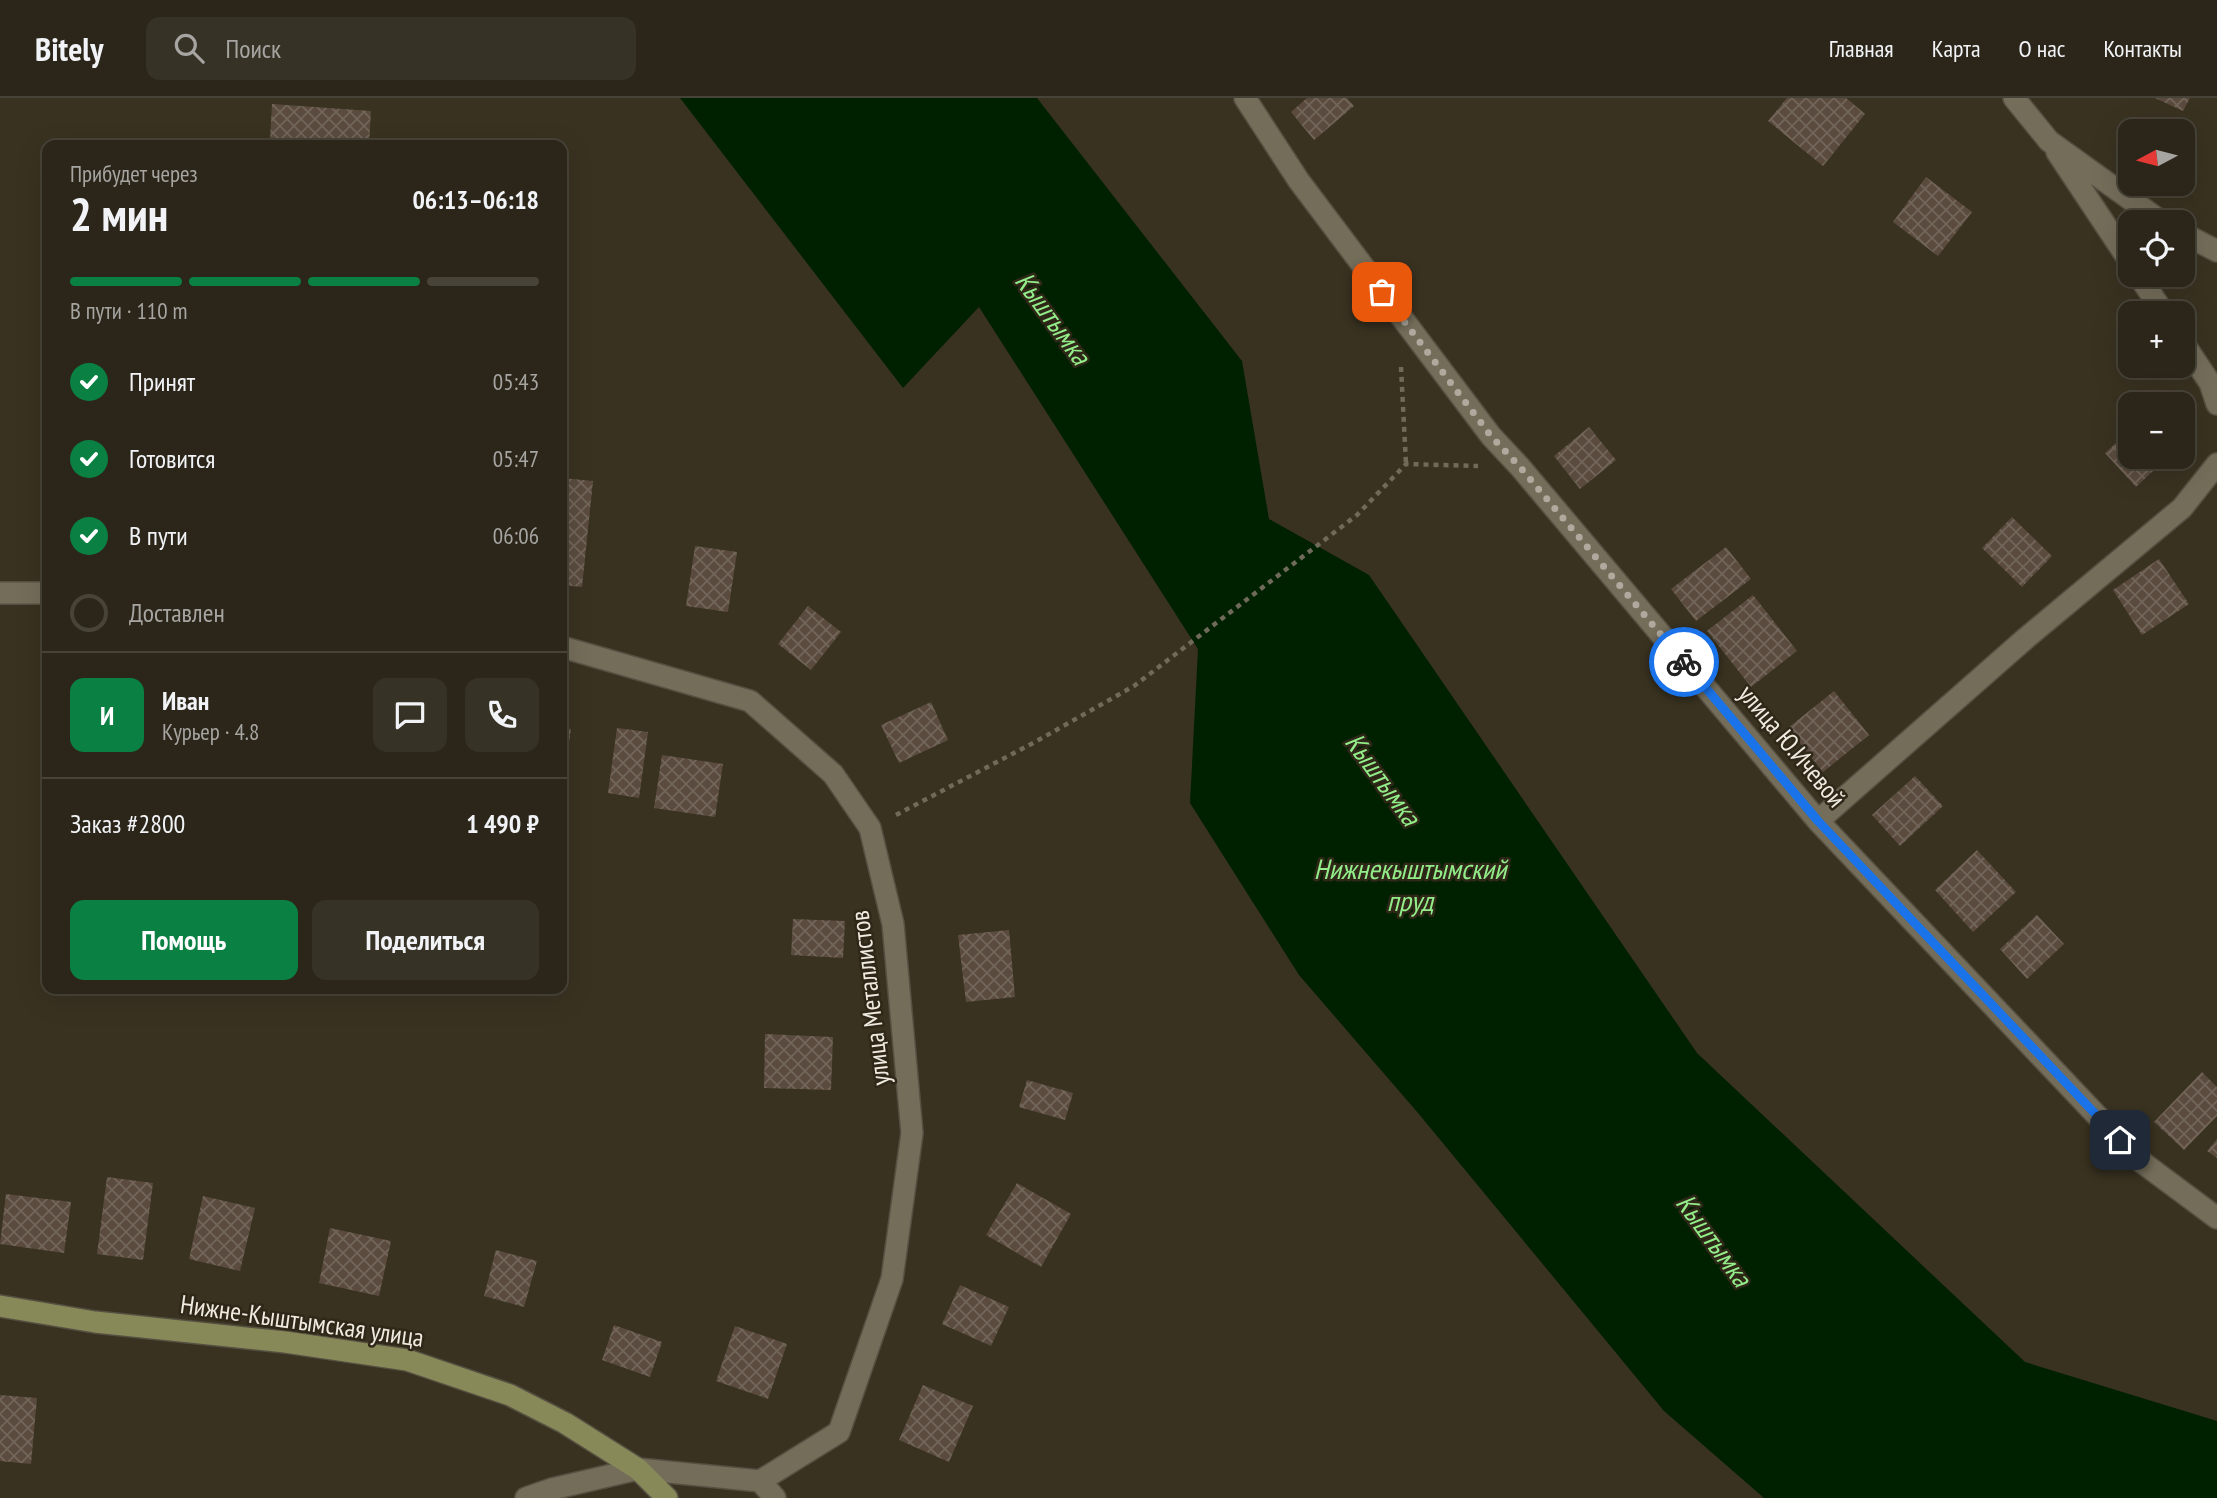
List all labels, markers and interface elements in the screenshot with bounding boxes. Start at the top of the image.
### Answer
search box [146,17,636,80]
text: Bitely [35,27,104,70]
icon: search [170,29,208,67]
text: Поиск [226,32,281,65]
text: Главная [1829,33,1894,64]
text: Карта [1932,33,1981,64]
text: О нас [2019,33,2065,64]
text: Контакты [2103,33,2182,64]
north arrow [2118,119,2194,196]
map controls [2118,119,2195,469]
text: Прибудет через [70,159,198,188]
text: 06:13–06:18 [412,183,539,216]
text: 2 мин [70,184,168,244]
button: locate [2118,210,2195,287]
pin [1352,262,1412,322]
water label: Кыштымка [1007,264,1101,373]
icon: bag [1363,273,1401,311]
text: В пути · 110 m [70,296,187,325]
button: + [2118,301,2195,378]
icon: check [70,363,108,401]
text: Принят [129,365,195,398]
text: 05:43 [493,367,539,396]
button: − [2118,392,2195,469]
icon: check [70,440,108,478]
text: Готовится [129,442,215,475]
text: 05:47 [493,444,539,473]
icon: check [70,517,108,555]
text: В пути [129,519,188,552]
text: 06:06 [493,521,539,550]
text: Доставлен [129,596,225,629]
courier [1649,627,1719,697]
icon: bike [1665,643,1703,681]
button: chat [373,678,447,752]
button: phone [465,678,539,752]
street label: улица Ю.Ичевой [1732,678,1853,814]
text: Иван [162,684,209,717]
text: И [100,699,114,732]
text: Курьер · 4.8 [162,717,259,746]
water label: Кыштымка [1337,725,1431,834]
text: Заказ #2800 [70,807,185,840]
text: 1 490 ₽ [466,807,539,840]
water label: Нижнекыштымский пруд [1314,850,1509,919]
button: Помощь [70,900,298,980]
button: Поделиться [312,900,539,980]
street label: улица Металлистов [842,909,897,1087]
pin [2090,1110,2150,1170]
icon: home [2101,1121,2139,1159]
water label: Кыштымка [1668,1186,1762,1295]
street label: Нижне-Кыштымская улица [178,1287,426,1354]

